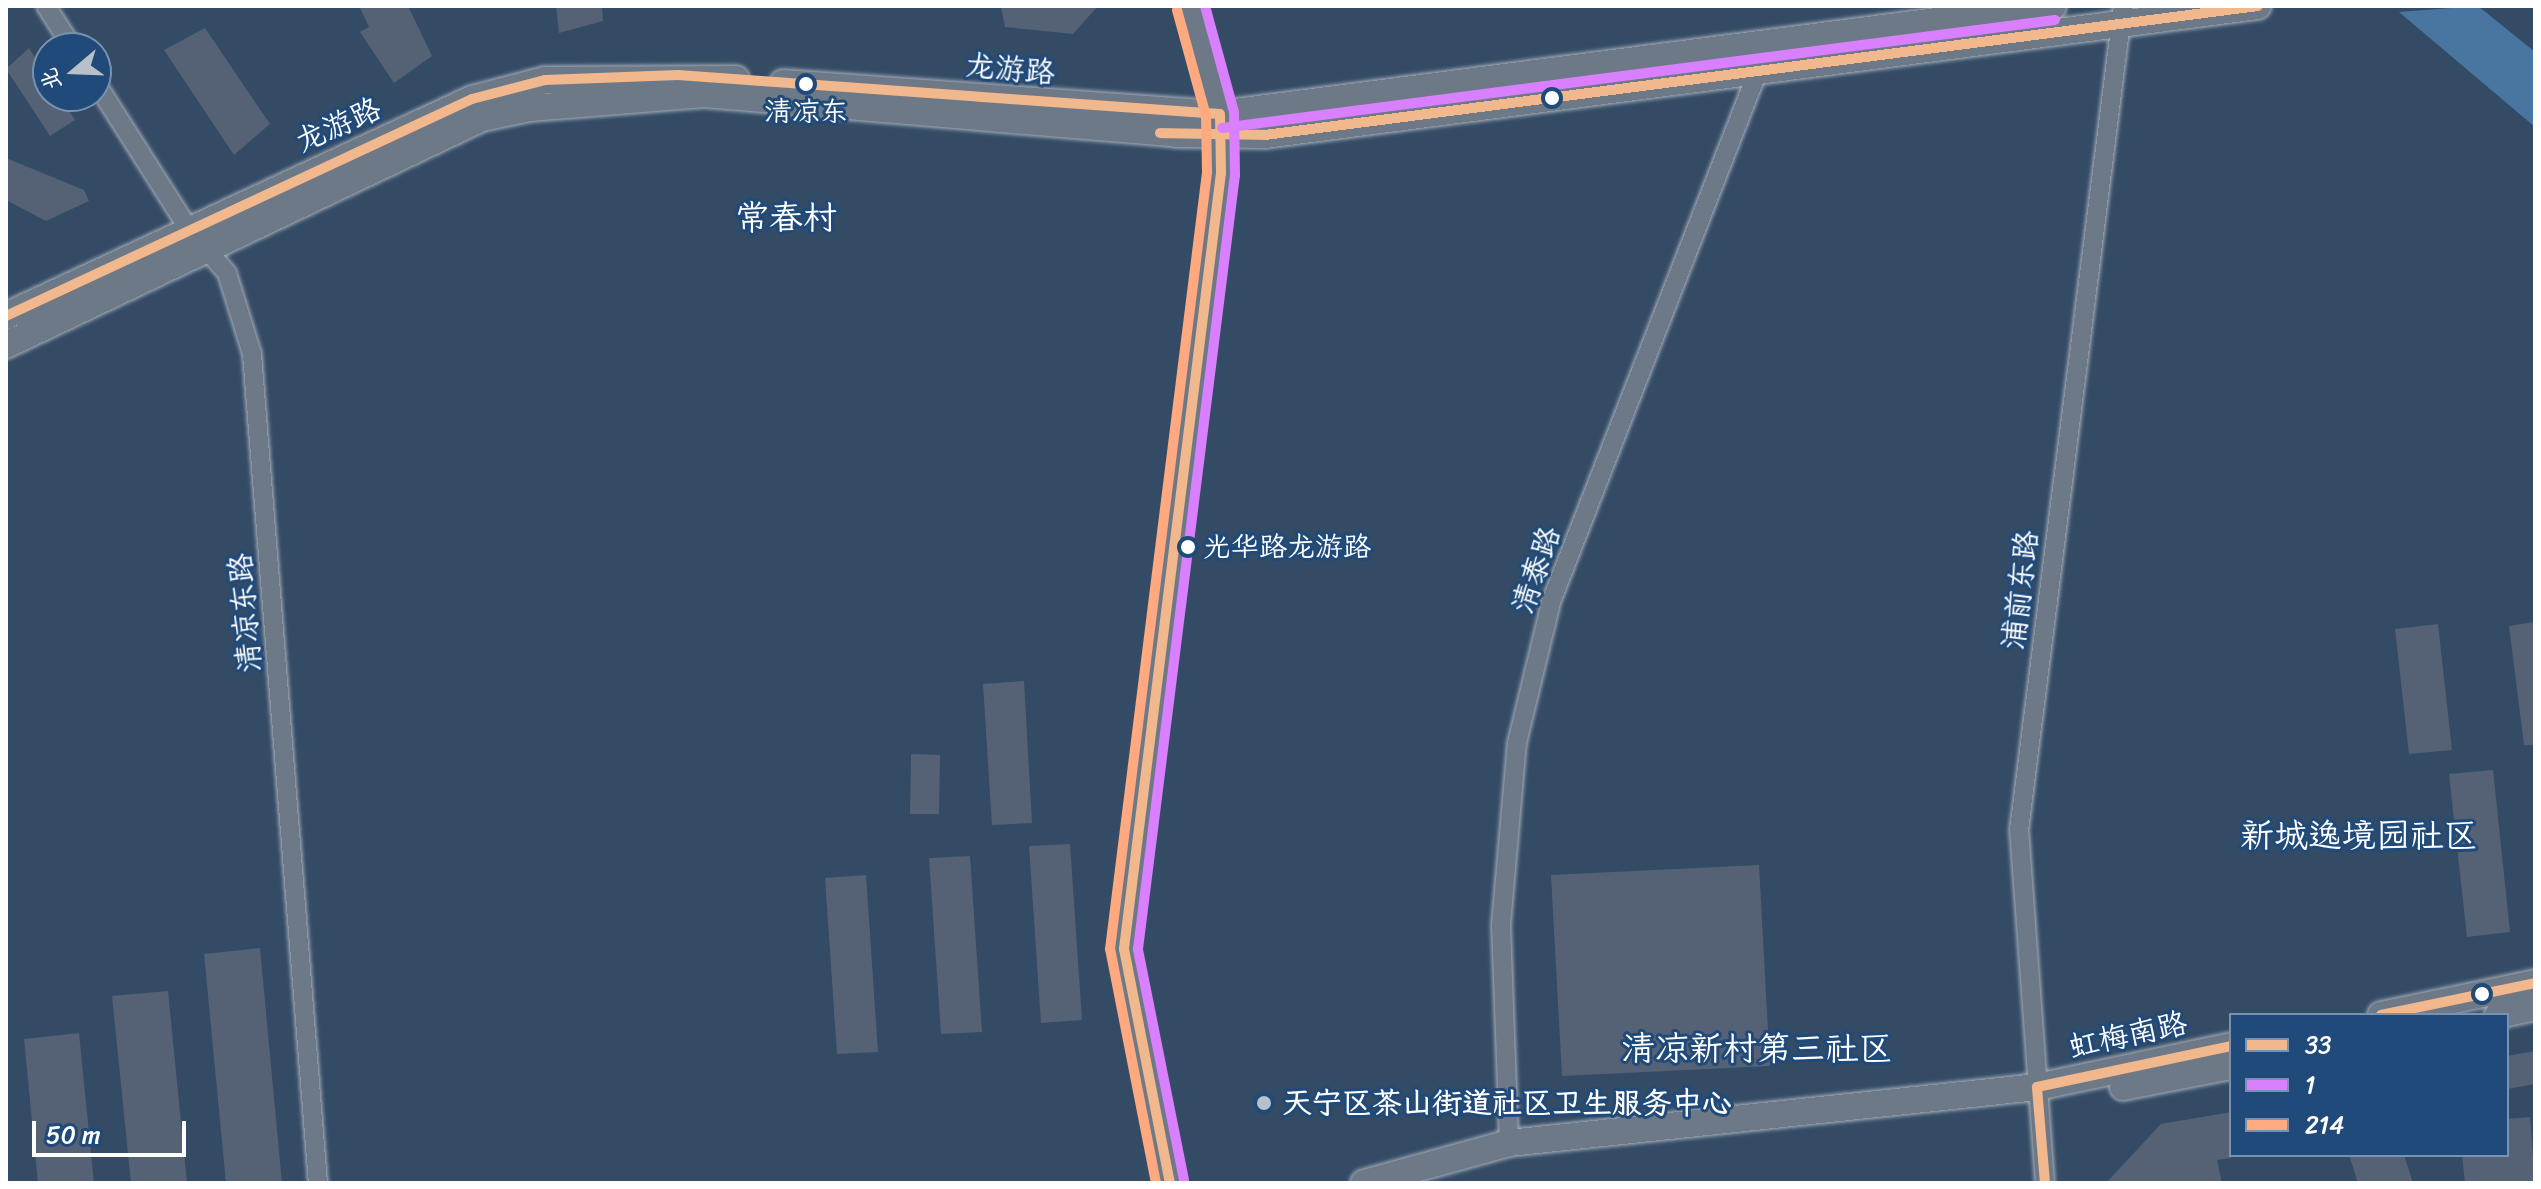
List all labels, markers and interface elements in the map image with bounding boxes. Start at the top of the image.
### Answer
north arrow [32,32,112,112]
street label: 龙游路 [964,47,1056,91]
text: 北 [29,63,73,96]
marker: 清凉东 [798,76,814,92]
street label: 龙游路 [290,90,386,160]
unlabelled marker [1544,90,1560,106]
place label: 清凉东 [764,95,848,129]
district label: 常春村 [735,199,837,239]
street label: 清泰路 [1504,522,1568,618]
street label: 浦前东路 [1995,528,2045,652]
place label: 光华路龙游路 [1203,530,1371,564]
marker: 光华路龙游路 [1180,539,1196,555]
street label: 清凉东路 [222,552,268,674]
district label: 新城逸境园社区 [2240,817,2478,857]
unlabelled marker [2474,986,2490,1002]
street label: 虹梅南路 [2066,1005,2190,1065]
legend [2229,1013,2509,1157]
text: 33 [2305,1024,2331,1066]
district label: 清凉新村第三社区 [1621,1030,1893,1070]
text: 1 [2305,1064,2315,1106]
place label: 天宁区茶山街道社区卫生服务中心 [1282,1085,1732,1121]
marker: 天宁区茶山街道社区卫生服务中心 [1253,1092,1275,1114]
text: 214 [2305,1104,2344,1146]
scale bar [36,1105,190,1155]
text: 50 m [46,1114,101,1156]

